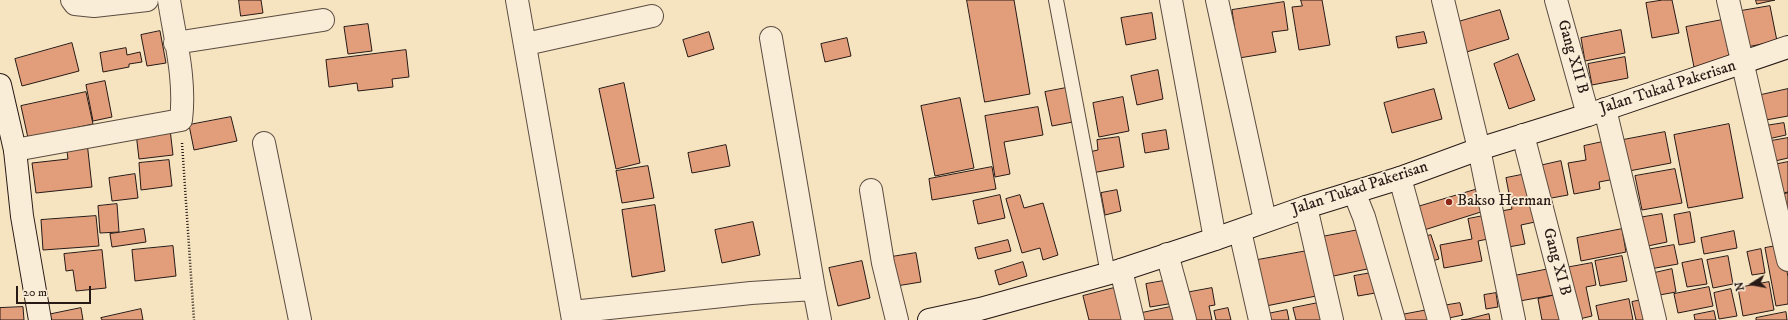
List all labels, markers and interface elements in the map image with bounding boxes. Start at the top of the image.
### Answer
street label: Gang XII B [1552,18,1592,96]
street label: Jalan Tukad Pakerisan [1597,57,1739,119]
street label: Jalan Tukad Pakerisan [1289,158,1431,220]
place label: Bakso Herman [1457,192,1551,212]
marker: Bakso Herman [1444,197,1454,207]
street label: Gang XI B [1538,226,1574,298]
north arrow [1732,264,1772,304]
scale bar [18,278,93,304]
text: N [1732,281,1748,292]
text: 20 m [23,285,47,300]

